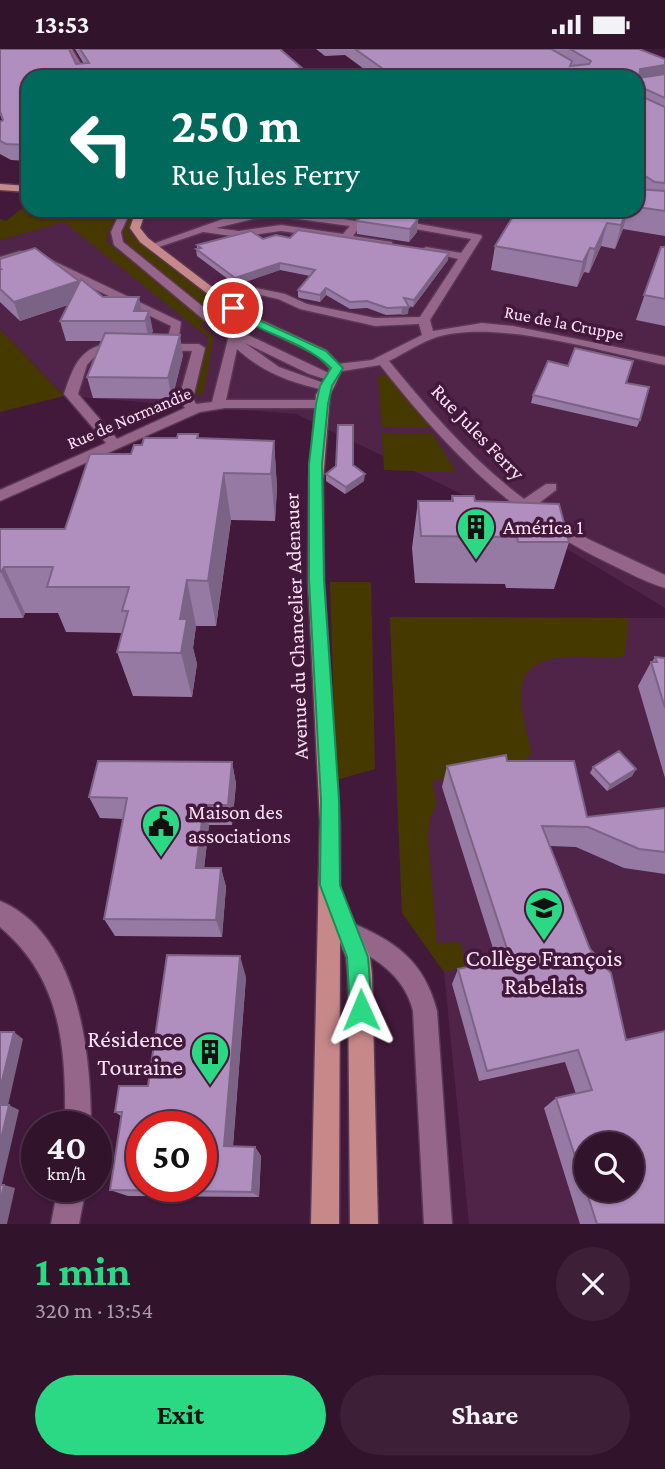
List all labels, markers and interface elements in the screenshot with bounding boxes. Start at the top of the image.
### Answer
text: 13:53 [35,10,89,39]
icon: left [56,98,147,189]
text: 250 m [171,98,301,153]
text: Rue Jules Ferry [171,156,360,192]
pin [203,278,263,338]
icon: arrive [214,289,252,327]
street label: Rue de la Cruppe [503,302,625,344]
street label: Rue Jules Ferry [426,379,530,485]
street label: Rue de Normandie [64,383,194,453]
street label: Avenue du Chancelier Adenauer [279,492,313,760]
building icon: América 1 [455,506,497,561]
place label: América 1 [503,515,583,539]
place label: Maison des associations [188,800,291,848]
public building icon: Maison des associations [140,803,182,858]
school or university icon: Collège François Rabelais [523,887,565,942]
place label: Collège François Rabelais [466,944,622,999]
position arrow [324,973,398,1047]
place label: Résidence Touraine [87,1025,183,1080]
building icon: Résidence Touraine [189,1031,231,1086]
speed limit sign: 50 [126,1111,217,1202]
text: 40 [46,1128,87,1167]
map controls [574,1132,644,1202]
button: search [574,1132,644,1202]
text: km/h [47,1164,86,1184]
text: 1 min [35,1247,131,1294]
button: close [556,1247,630,1321]
text: 320 m · 13:54 [35,1297,153,1323]
button: Exit [35,1375,326,1455]
button: Share [340,1375,630,1455]

